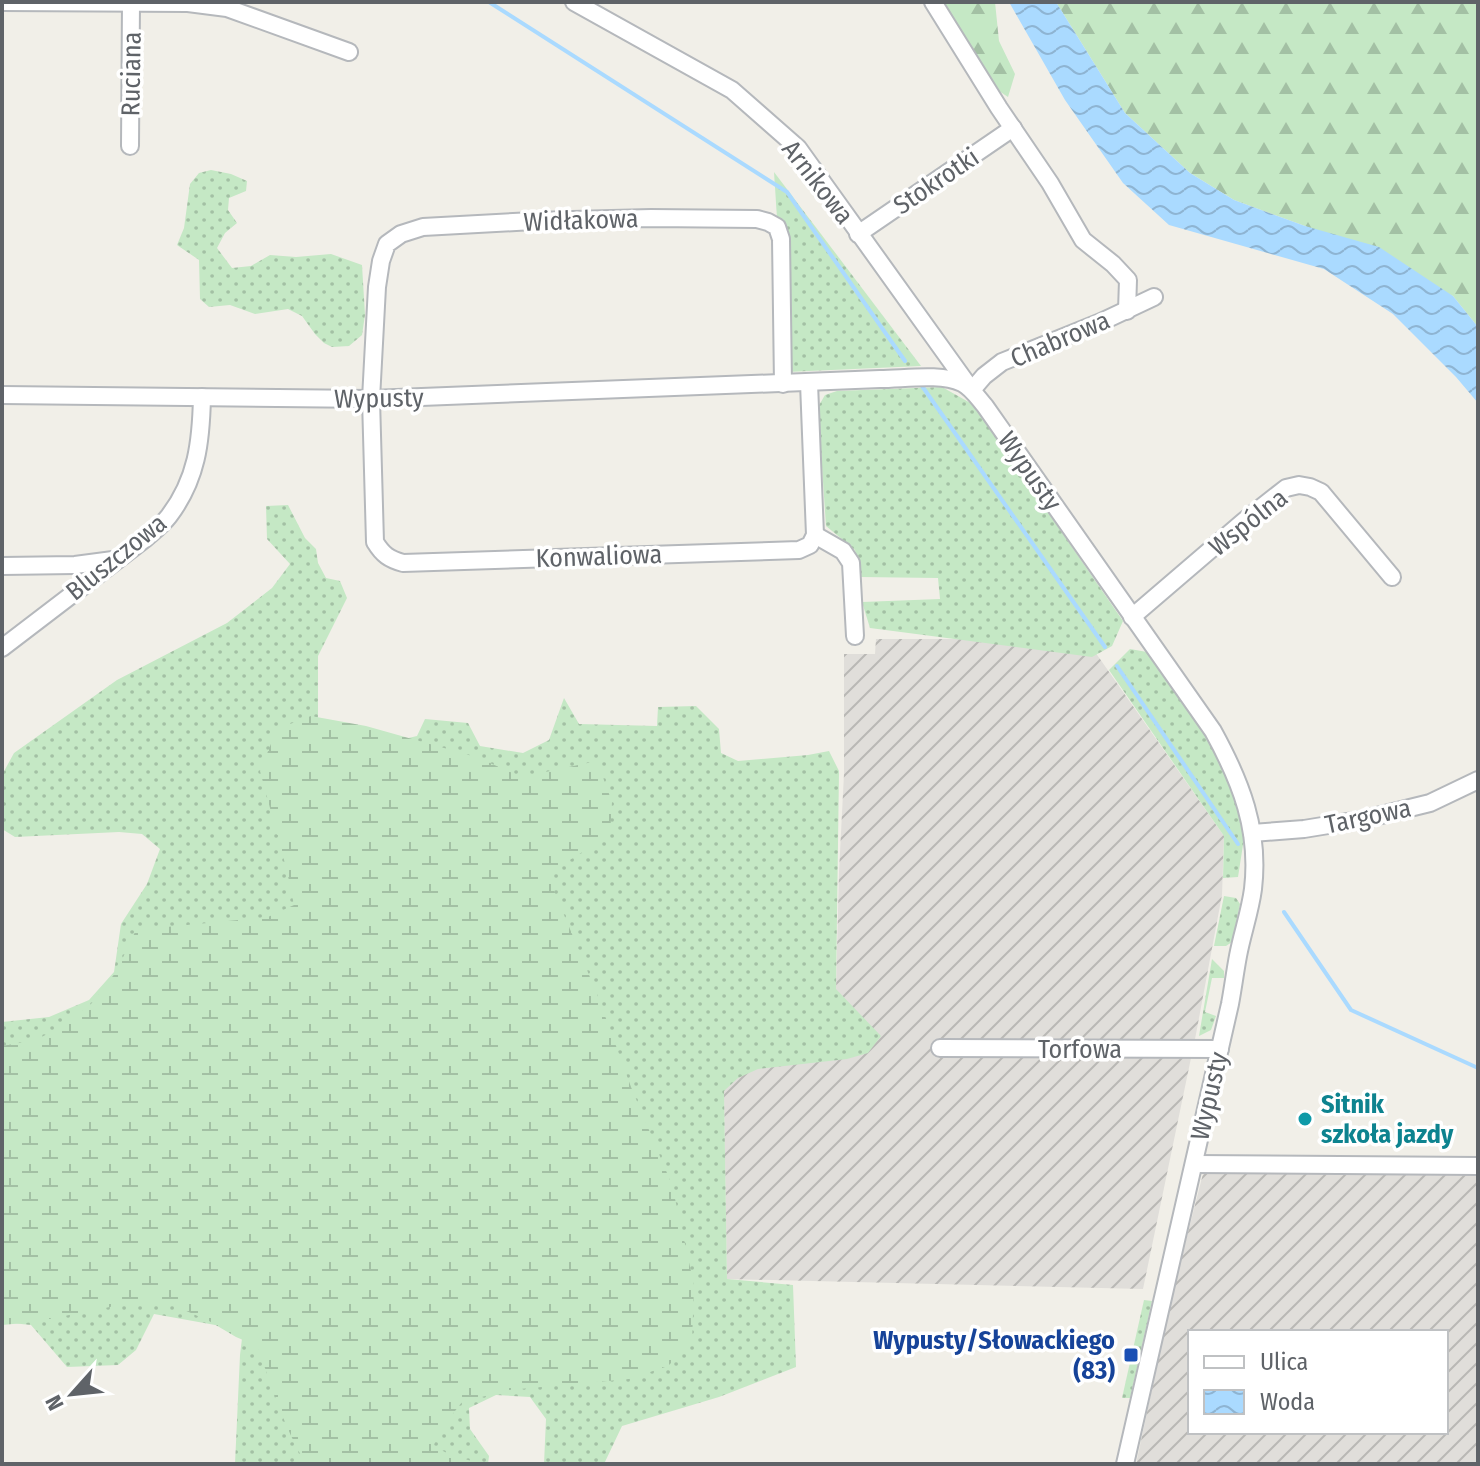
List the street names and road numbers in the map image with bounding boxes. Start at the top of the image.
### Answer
street label: Ruciana [115,31,148,117]
street label: Arnikowa [775,134,860,230]
street label: Stokrotki [888,142,985,221]
street label: Widłakowa [523,203,639,238]
street label: Chabrowa [1006,305,1114,374]
street label: Wypusty [334,382,424,415]
street label: Wypusty [991,426,1068,517]
street label: Wspólna [1203,482,1294,563]
street label: Bluszczowa [60,508,173,607]
street label: Konwaliowa [535,539,663,574]
street label: Targowa [1322,792,1414,841]
street label: Torfowa [1038,1034,1122,1065]
street label: Wypusty [1184,1049,1235,1143]

